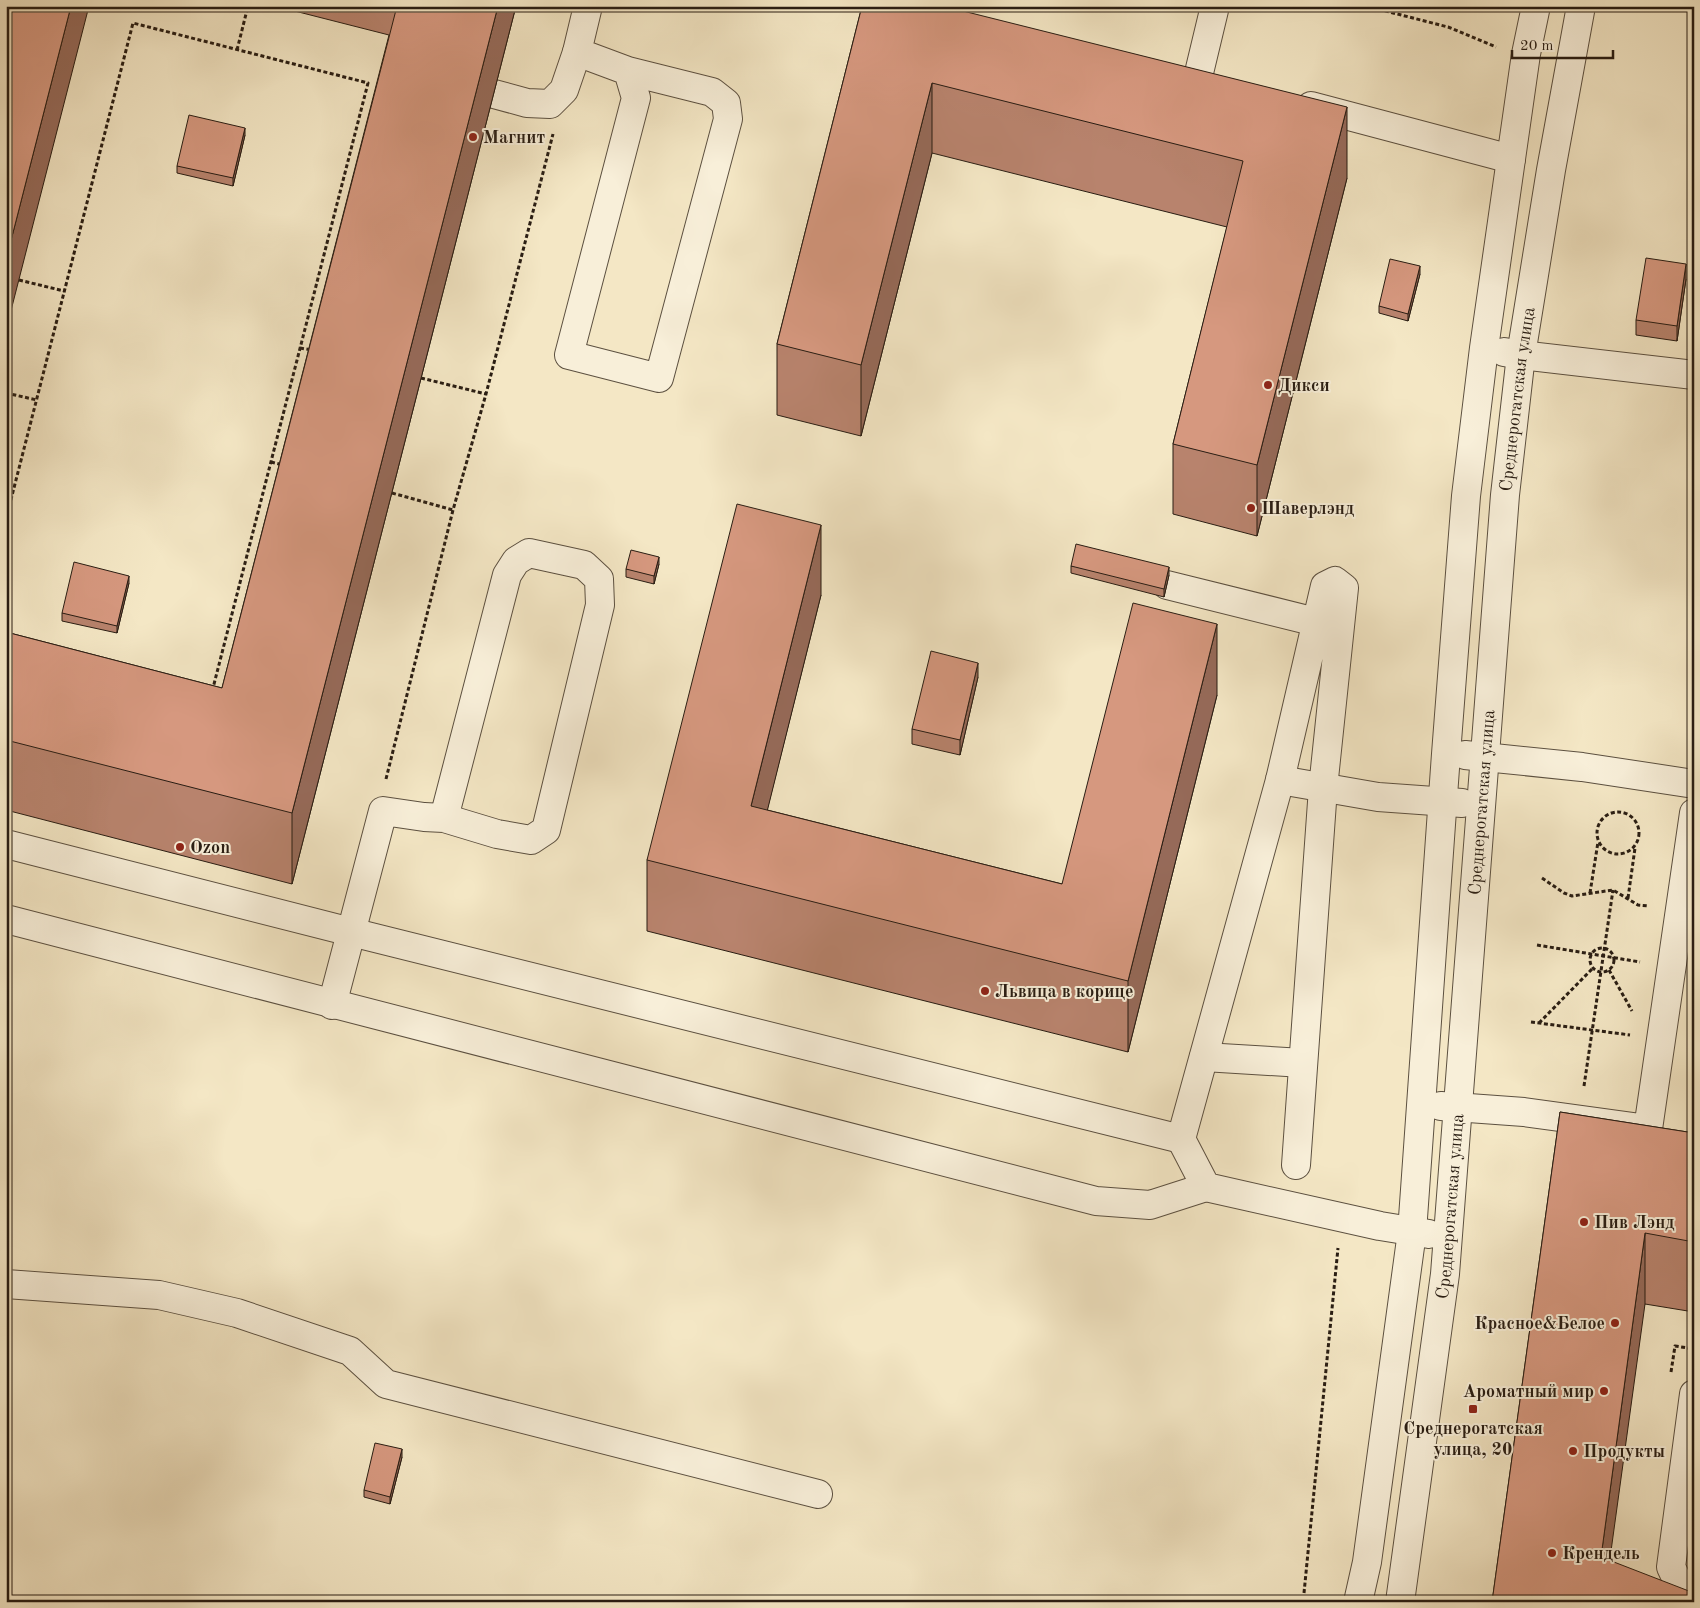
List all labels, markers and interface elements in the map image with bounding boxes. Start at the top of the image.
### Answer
scale bar [1512,28,1614,60]
text: 20 m [1520,39,1554,54]
place label: Магнит [483,129,546,147]
marker: Магнит [467,131,479,143]
street label: Среднерогатская улица [1497,306,1539,493]
place label: Дикси [1278,377,1330,395]
marker: Дикси [1262,379,1274,391]
place label: Шаверлэнд [1261,500,1354,518]
marker: Шаверлэнд [1245,502,1257,514]
street label: Среднерогатская улица [1466,709,1498,896]
place label: Ozon [190,839,230,857]
marker: Ozon [174,841,186,853]
place label: Львица в корице [995,983,1134,1001]
marker: Львица в корице [979,985,991,997]
street label: Среднерогатская улица [1434,1113,1467,1300]
place label: Пив Лэнд [1594,1214,1675,1232]
marker: Пив Лэнд [1578,1216,1590,1228]
place label: Красное&Белое [1474,1315,1605,1333]
marker: Красное&Белое [1609,1317,1621,1329]
place label: Ароматный мир [1463,1383,1594,1401]
marker: Ароматный мир [1598,1385,1610,1397]
marker: Среднерогатская улица, 20 [1467,1403,1479,1415]
place label: Среднерогатская улица, 20 [1403,1420,1543,1459]
place label: Продукты [1583,1443,1665,1461]
marker: Продукты [1567,1445,1579,1457]
place label: Крендель [1562,1545,1640,1563]
marker: Крендель [1546,1547,1558,1559]

